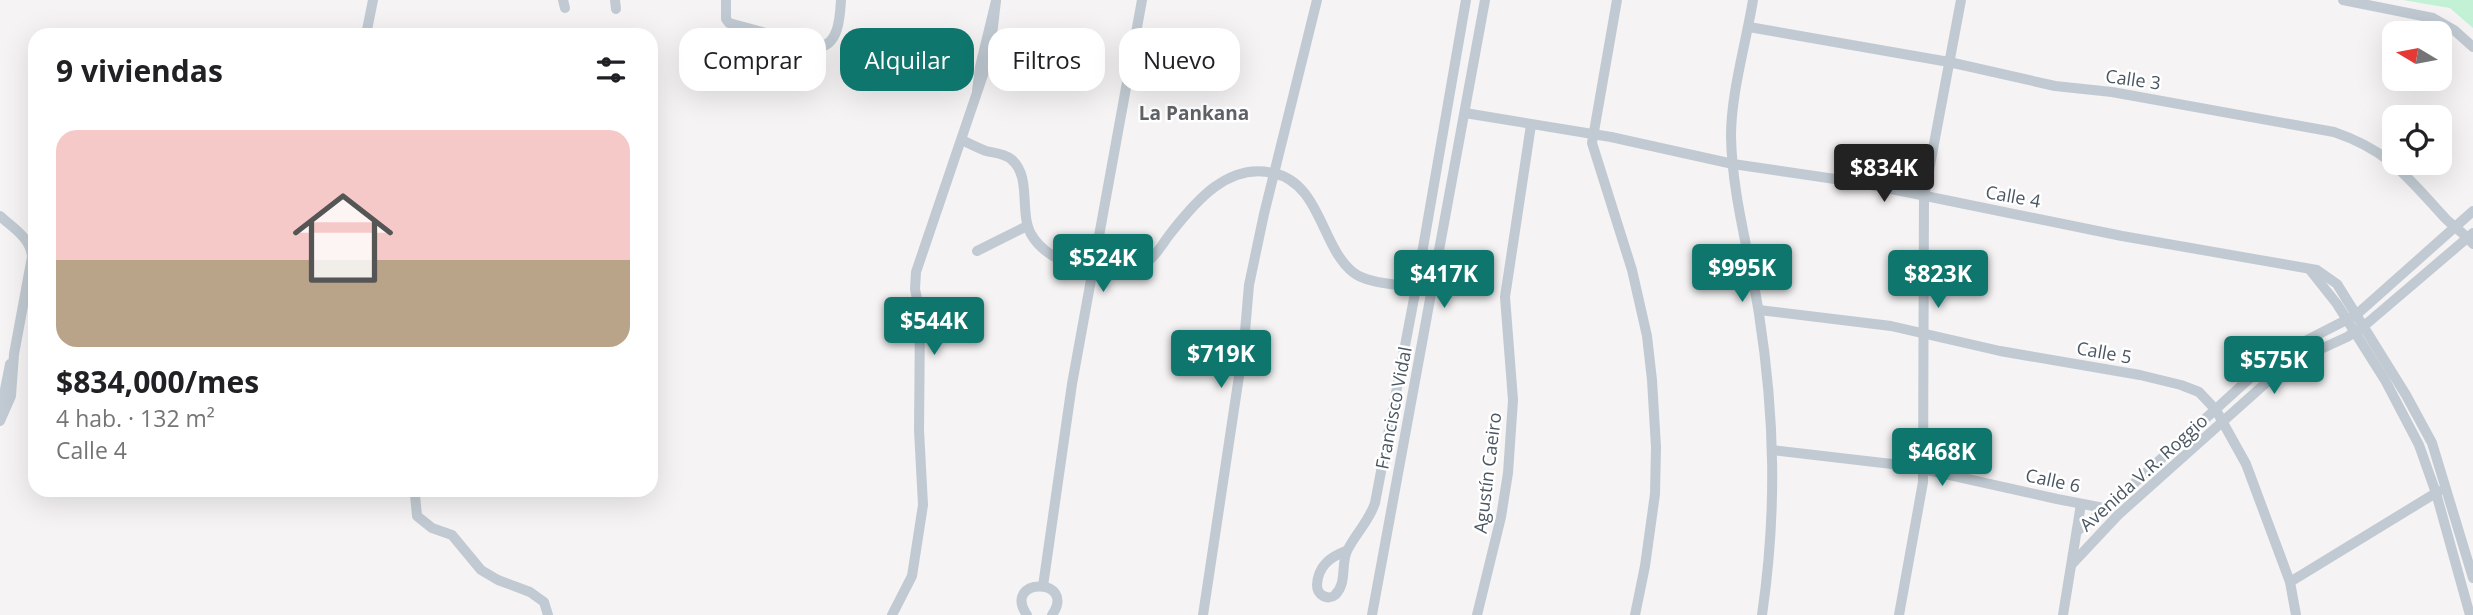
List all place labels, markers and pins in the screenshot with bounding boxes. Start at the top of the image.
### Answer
pin: $834K [1835,144,1933,204]
pin: $524K [1054,234,1152,294]
pin: $995K [1693,244,1791,304]
pin: $417K [1395,250,1493,310]
pin: $823K [1889,250,1987,310]
pin: $544K [885,298,983,357]
pin: $719K [1172,330,1270,390]
pin: $575K [2225,336,2323,396]
pin: $468K [1893,428,1991,488]

